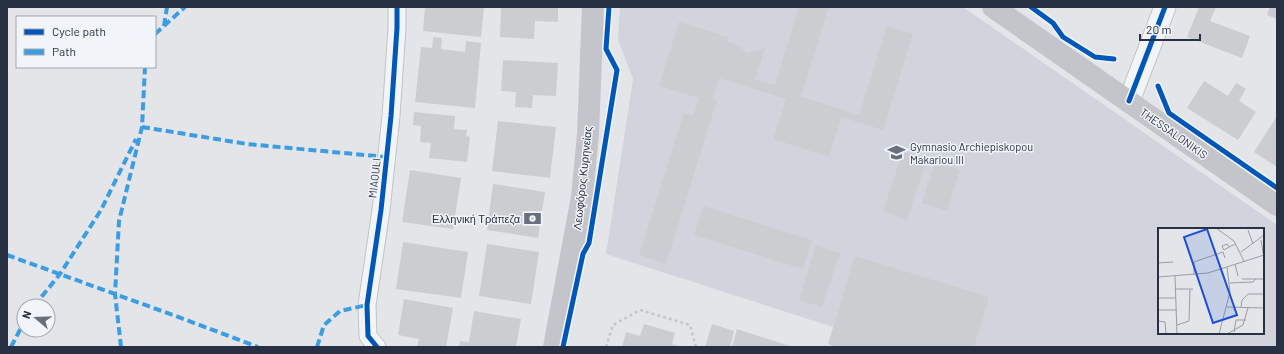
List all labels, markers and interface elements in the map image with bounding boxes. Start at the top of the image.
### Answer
legend [16,16,156,68]
scale bar [1140,16,1200,42]
text: 20 m [1146,22,1172,36]
text: Cycle path [52,24,106,38]
text: Path [52,44,76,58]
street label: THESSALONIKIS [1138,105,1210,161]
street label: Λεωφόρος Κυρηνείας [570,126,594,230]
place label: Gymnasio Archiepiskopou Makariou III [910,140,1033,166]
school or university icon: Gymnasio Archiepiskopou Makariou III [887,142,907,162]
street label: MIAOULI [365,157,383,199]
bank icon: Ελληνική Τράπεζα [523,208,543,228]
place label: Ελληνική Τράπεζα [432,212,521,225]
inset map [1158,228,1264,334]
north arrow [16,298,56,338]
text: N [19,309,33,320]

